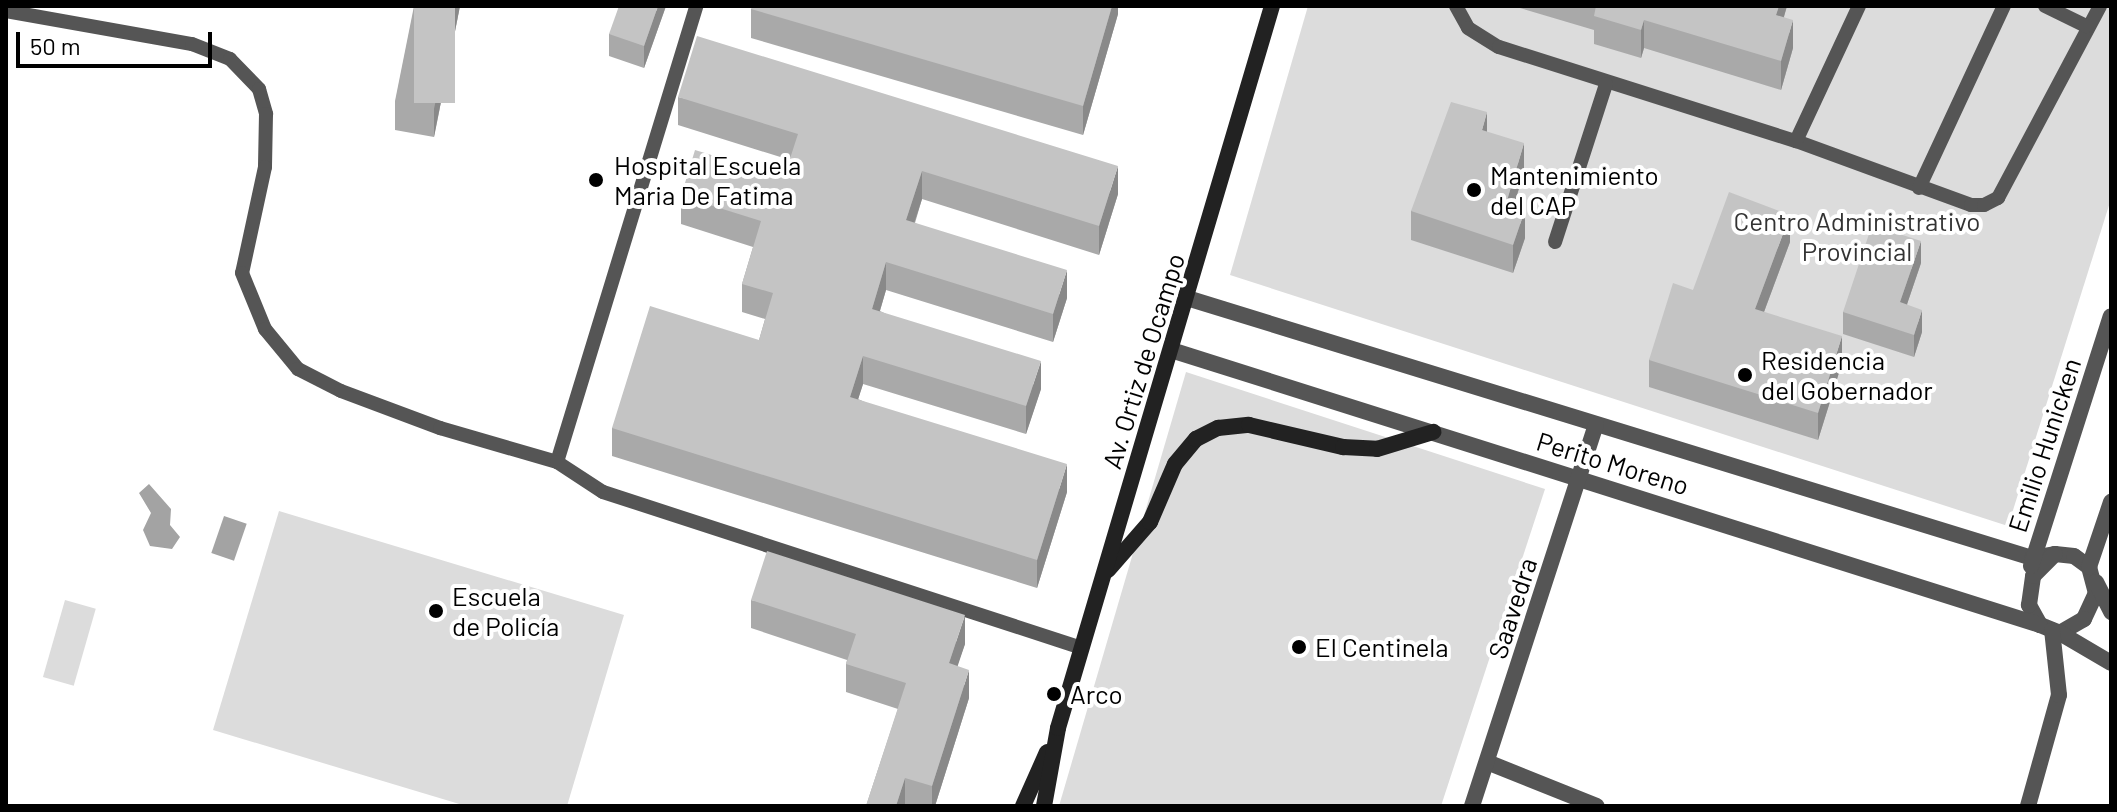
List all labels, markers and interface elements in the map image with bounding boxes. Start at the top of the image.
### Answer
scale bar [20,16,216,66]
text: 50 m [30,31,81,60]
place label: Hospital Escuela Maria De Fatima [614,149,801,210]
place label: Mantenimiento del CAP [1490,159,1659,220]
marker: Hospital Escuela Maria De Fatima [585,169,607,191]
marker: Mantenimiento del CAP [1465,181,1483,199]
park label: Centro Administrativo Provincial [1734,205,1980,266]
street label: Av. Ortiz de Ocampo [1095,250,1191,472]
place label: Residencia del Gobernador [1761,344,1933,406]
street label: Emilio Hunicken [2001,354,2087,536]
marker: Residencia del Gobernador [1736,366,1754,384]
street label: Perito Moreno [1533,425,1693,501]
street label: Saavedra [1481,554,1543,662]
place label: Escuela de Policía [452,580,559,642]
marker: Escuela de Policía [427,602,445,620]
place label: El Centinela [1315,631,1449,663]
marker: El Centinela [1290,638,1308,656]
place label: Arco [1070,678,1123,710]
marker: Arco [1045,685,1063,703]

